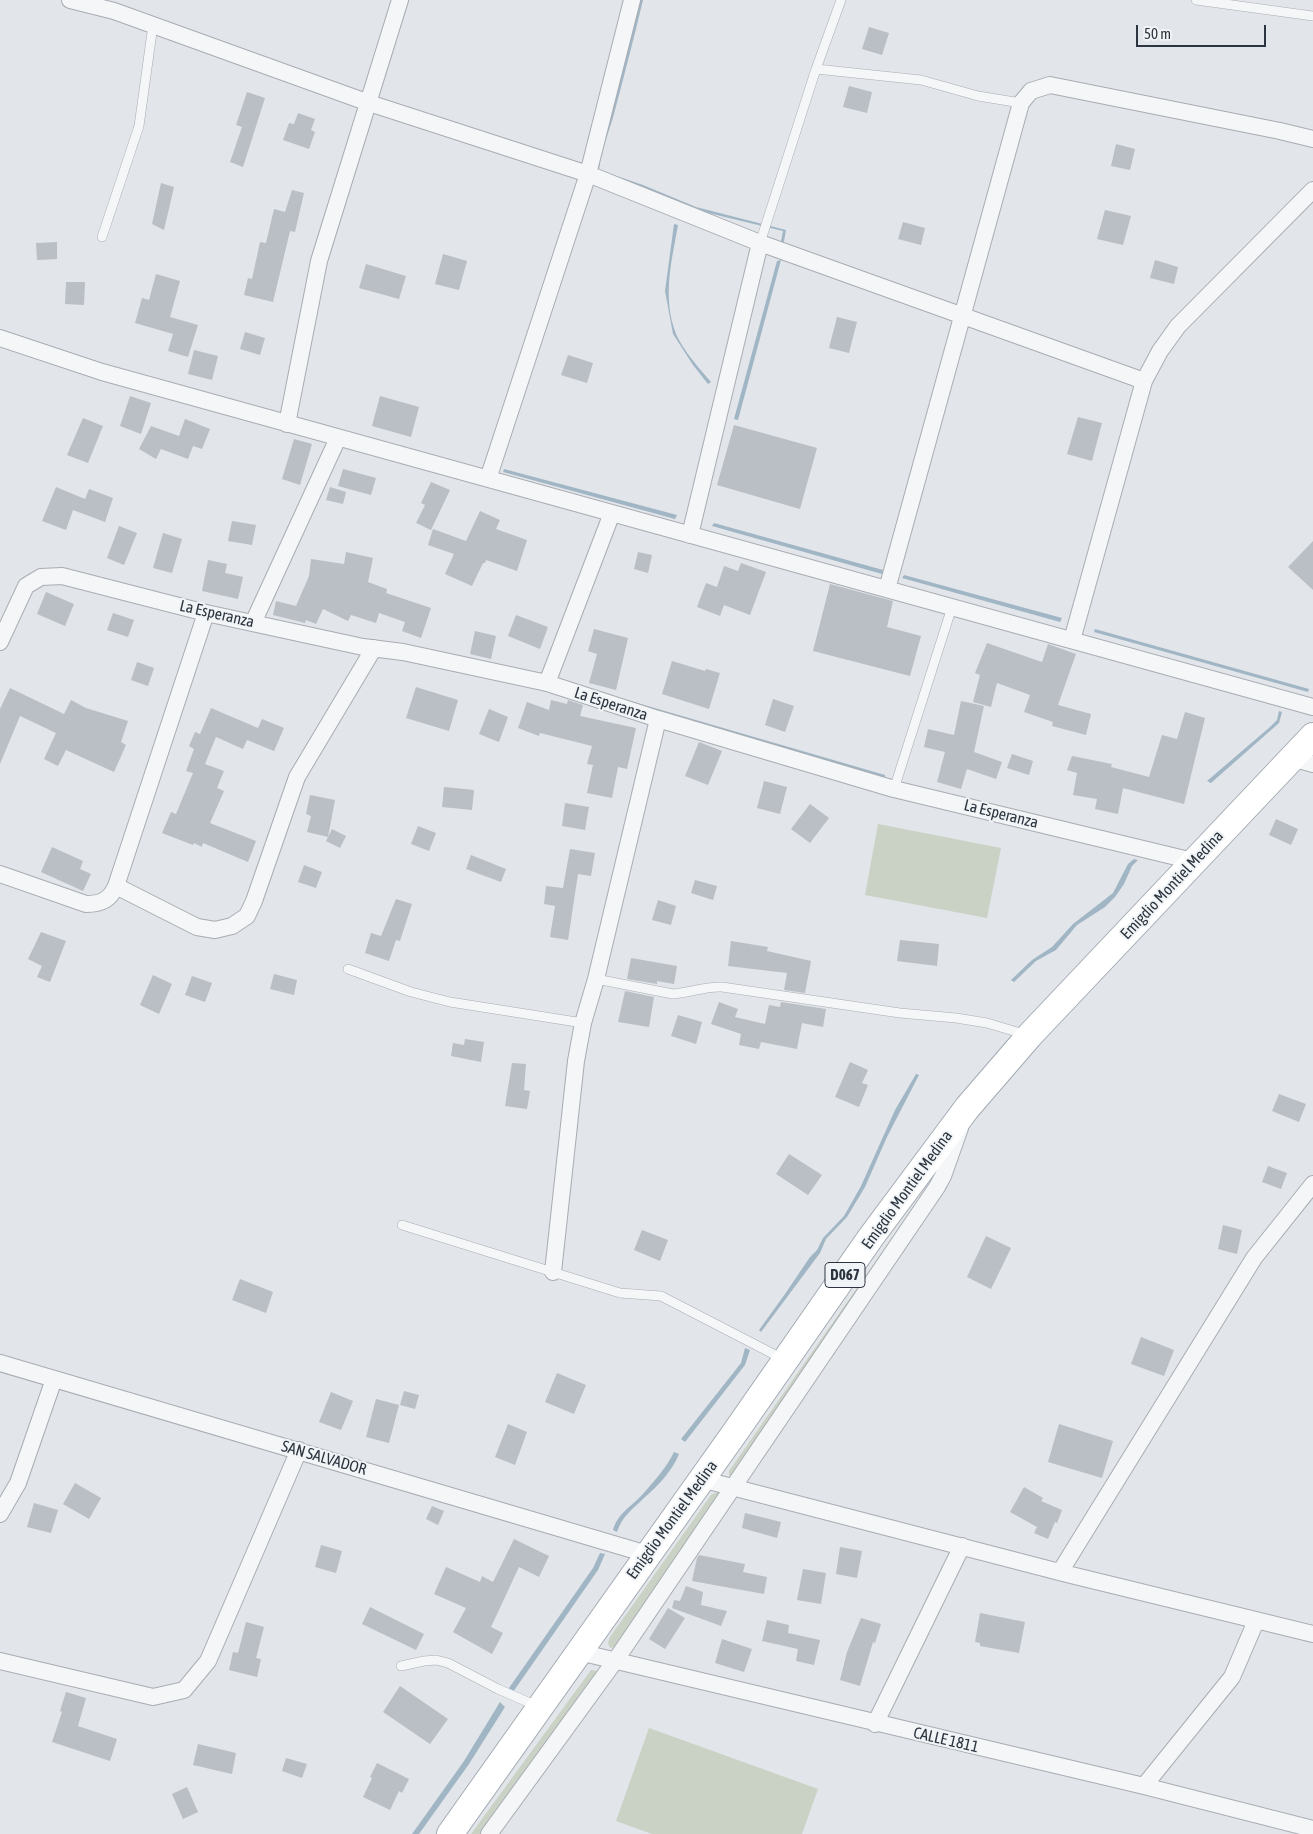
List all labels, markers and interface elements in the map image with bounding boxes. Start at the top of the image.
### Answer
scale bar [1138,15,1268,47]
text: 50 m [1144,25,1171,42]
street label: La Esperanza [178,596,256,632]
street label: La Esperanza [572,683,650,725]
street label: La Esperanza [962,795,1040,833]
street label: Emigdio Montiel Medina [1117,827,1227,943]
street label: Emigdio Montiel Medina [858,1127,956,1253]
road number: D067 [825,1262,865,1288]
street label: SAN SALVADOR [279,1437,369,1479]
street label: Emigdio Montiel Medina [623,1457,721,1583]
street label: CALLE 1811 [911,1723,981,1757]

